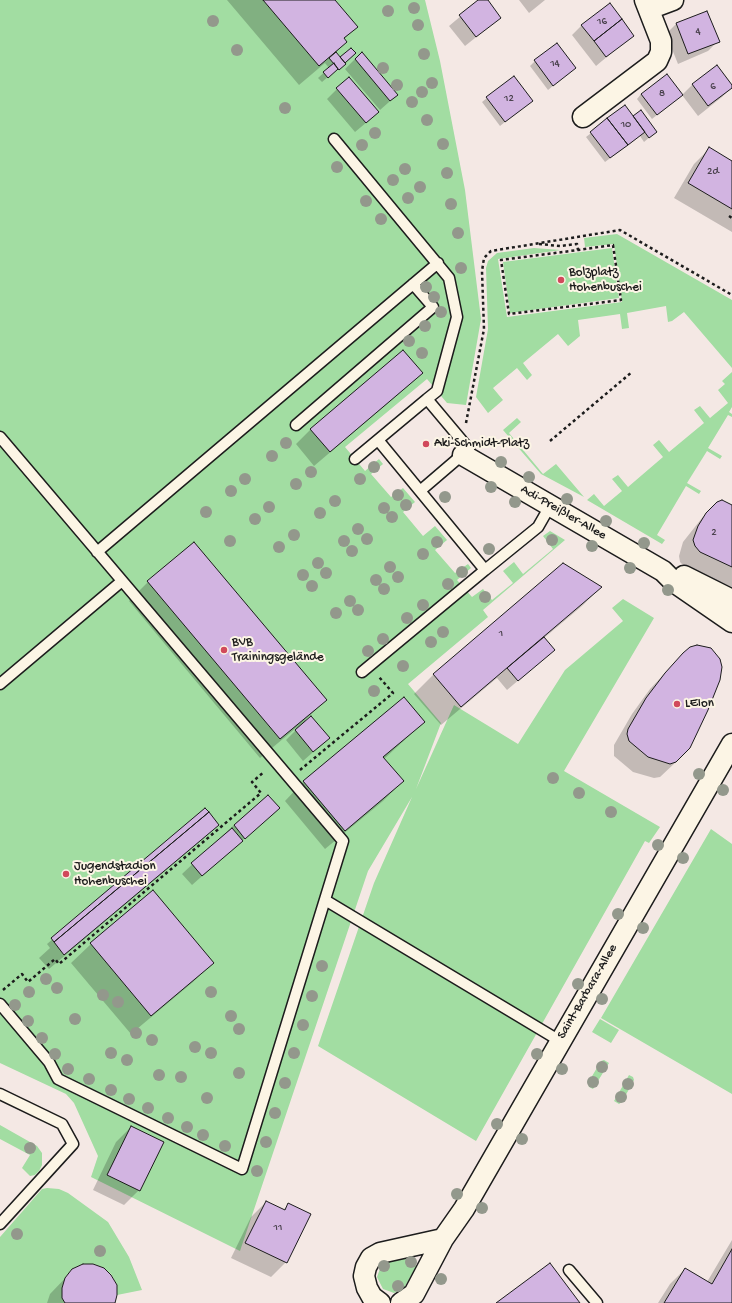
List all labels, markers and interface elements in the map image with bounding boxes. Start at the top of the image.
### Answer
house number: 16 [597,15,607,29]
house number: 4 [695,25,701,39]
house number: 14 [550,57,560,71]
house number: 6 [710,80,716,94]
house number: 8 [659,87,665,101]
house number: 12 [504,92,514,106]
house number: 10 [621,118,631,132]
house number: 2d [707,165,719,179]
place label: Bolzplatz Hohenbuschei [569,265,642,296]
marker: Bolzplatz Hohenbuschei [556,275,566,285]
place label: Aki-Schmidt-Platz [434,436,529,452]
marker: Aki-Schmidt-Platz [421,439,431,449]
street label: Adi-Preißler-Allee [517,482,609,544]
house number: 2 [711,526,717,540]
house number: 1 [499,627,503,641]
place label: BVB Trainingsgelände [232,635,324,666]
marker: BVB Trainingsgelände [219,645,229,655]
place label: LEIon [685,696,714,712]
marker: LEIon [672,699,682,709]
place label: Jugendstadion Hohenbuschei [74,859,156,890]
marker: Jugendstadion Hohenbuschei [61,869,71,879]
street label: Saint-Barbara-Allee [555,942,621,1042]
house number: 11 [274,1221,282,1235]

